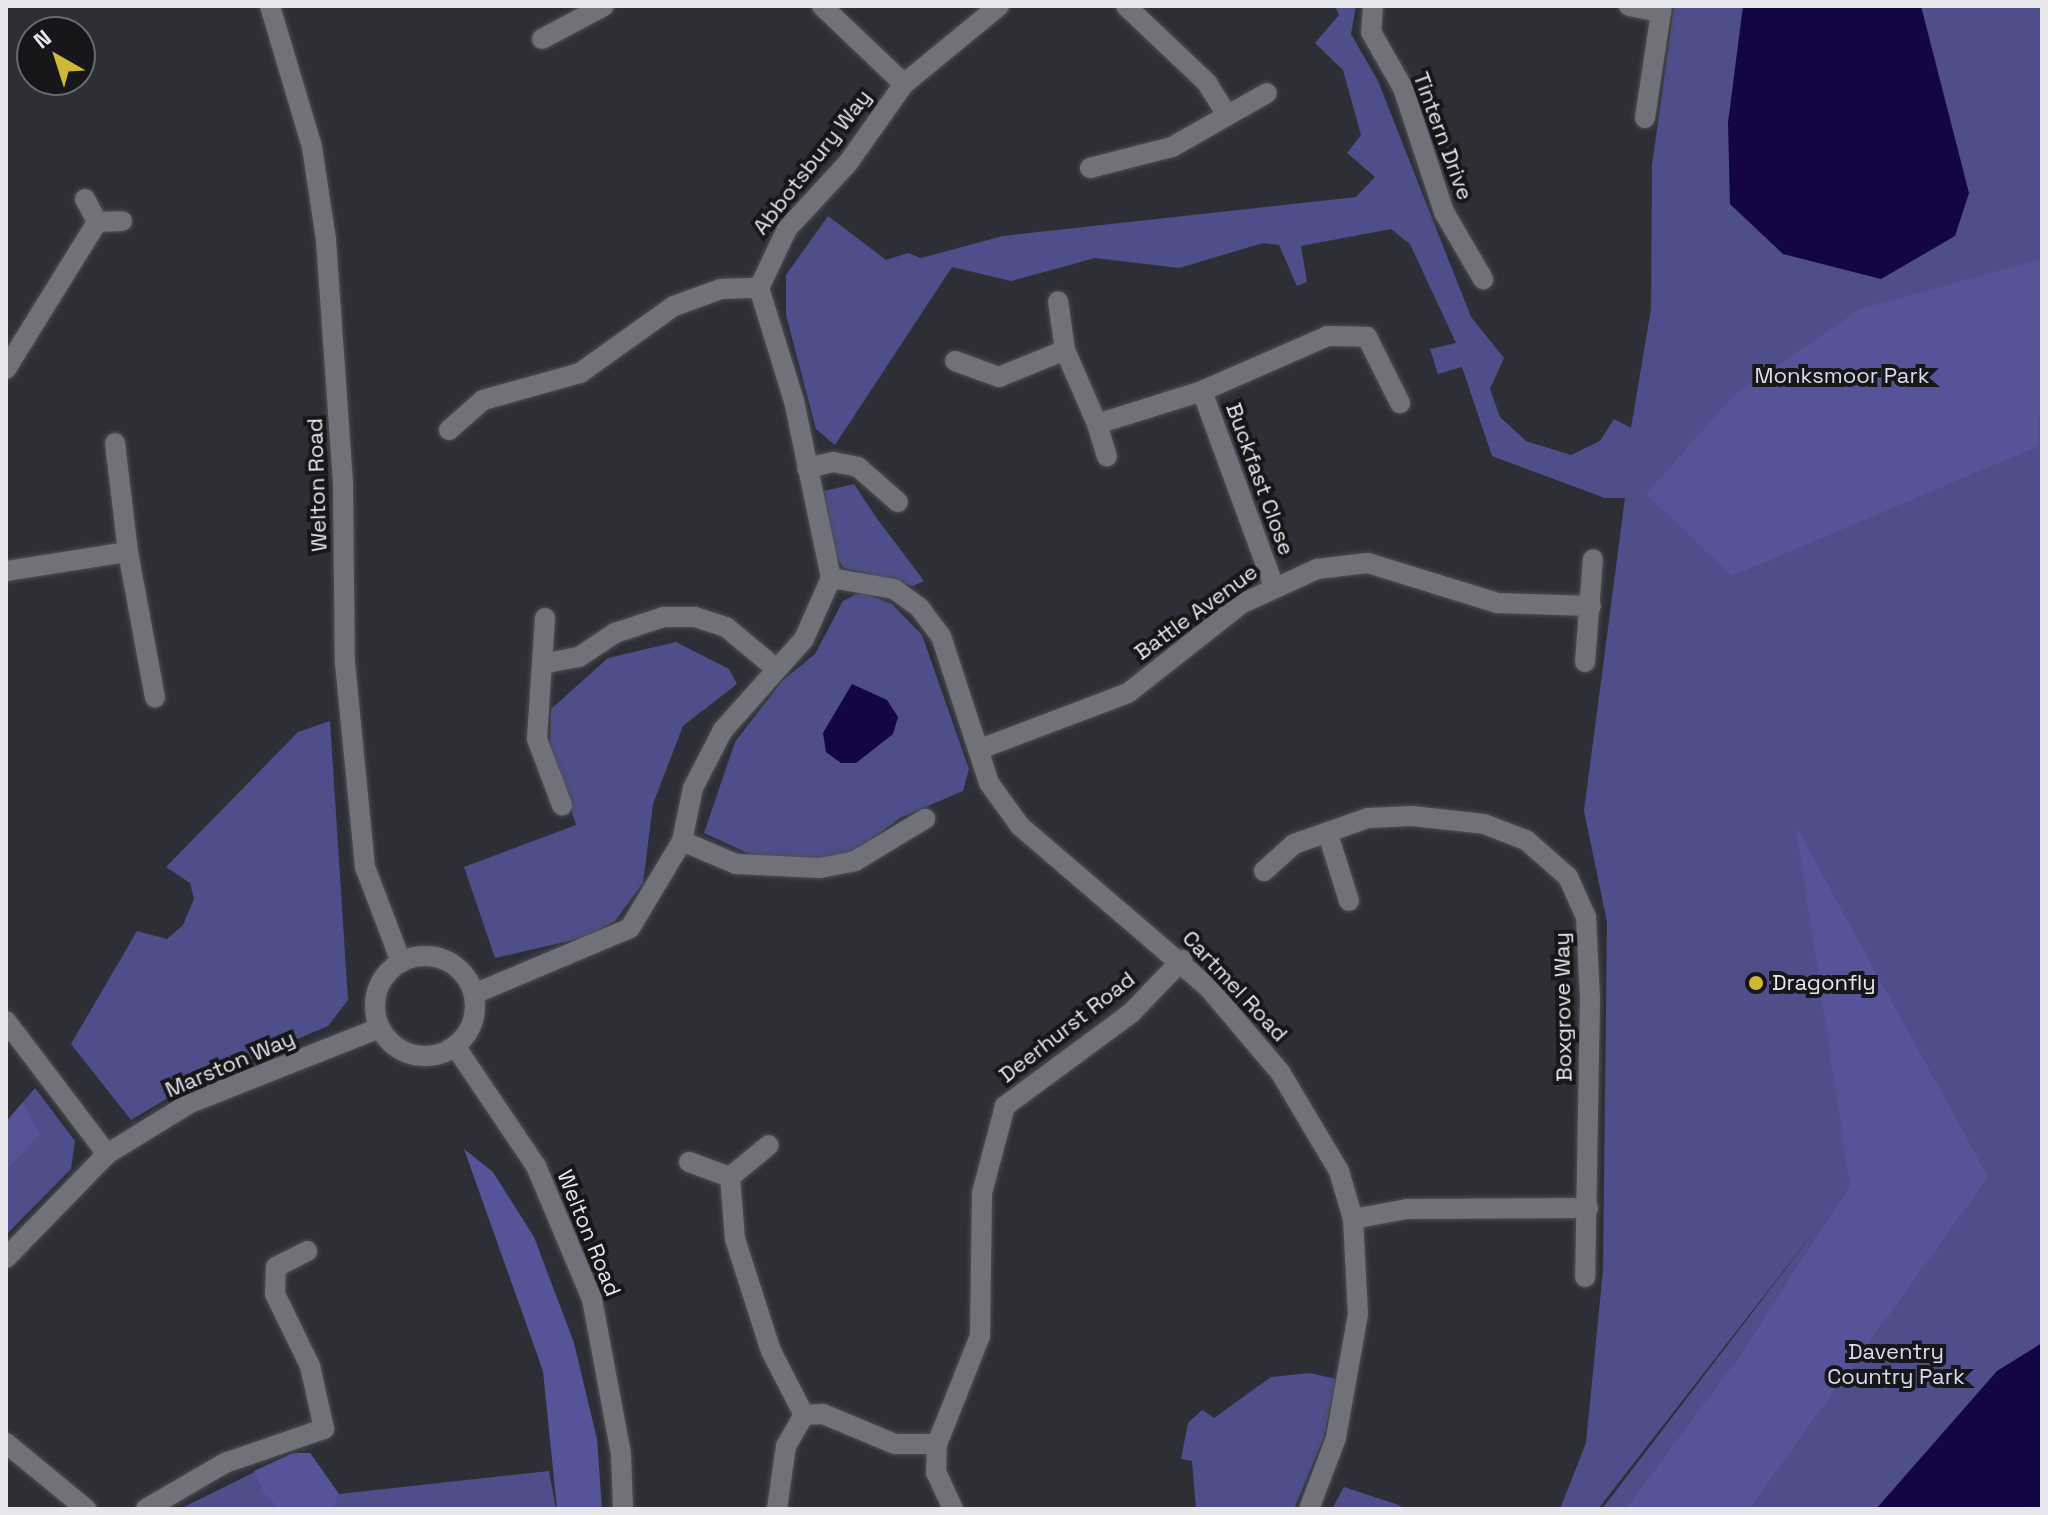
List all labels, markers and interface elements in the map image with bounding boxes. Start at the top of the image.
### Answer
north arrow [16,16,96,96]
text: N [28,23,57,54]
street label: Tintern Drive [1408,68,1478,204]
street label: Abbotsbury Way [747,84,877,240]
park label: Monksmoor Park [1754,363,1930,389]
street label: Buckfast Close [1220,399,1300,559]
street label: Welton Road [301,418,333,552]
street label: Battle Avenue [1129,558,1263,666]
street label: Cartmel Road [1177,925,1293,1047]
street label: Boxgrove Way [1548,932,1578,1082]
street label: Deerhurst Road [994,966,1140,1088]
place label: Dragonfly [1772,970,1876,996]
marker: Dragonfly [1747,974,1765,992]
street label: Marston Way [161,1025,299,1103]
street label: Welton Road [552,1166,626,1300]
park label: Daventry Country Park [1827,1338,1965,1390]

